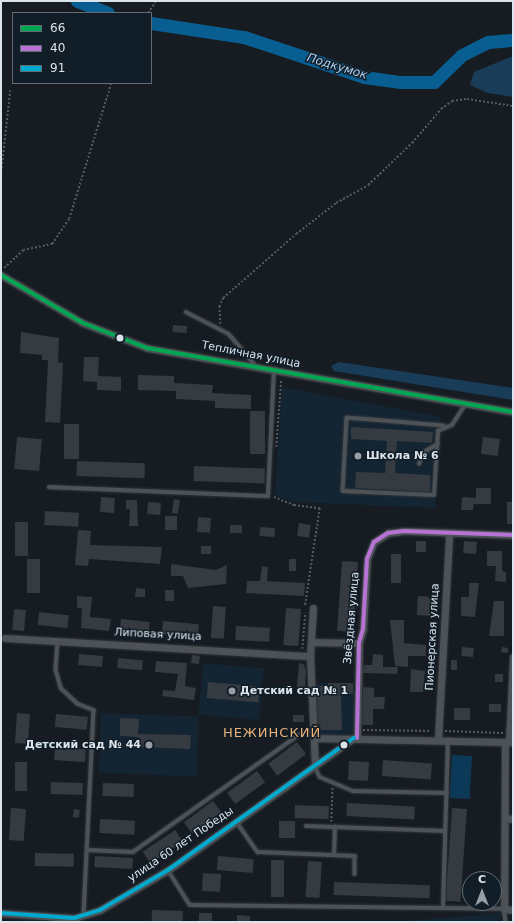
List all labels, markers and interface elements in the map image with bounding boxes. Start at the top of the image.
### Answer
legend [12,12,152,84]
text: 66 [50,21,65,35]
text: 40 [50,41,65,55]
water label: Подкумок [305,51,369,83]
text: 91 [50,61,65,75]
unlabelled marker [115,333,125,343]
street label: Тепличная улица [201,339,301,371]
place label: Школа № 6 [366,449,439,463]
marker: Школа № 6 [353,451,363,461]
street label: Звёздная улица [341,571,363,665]
street label: Пионерская улица [424,583,442,691]
street label: Липовая улица [114,626,202,644]
place label: Детский сад № 1 [240,684,348,698]
marker: Детский сад № 1 [227,686,237,696]
district label: НЕЖИНСКИЙ [223,725,321,741]
place label: Детский сад № 44 [25,738,141,752]
marker: Детский сад № 44 [144,740,154,750]
unlabelled marker [339,740,349,750]
street label: улица 60 лет Победы [126,805,236,885]
north arrow [462,871,502,911]
text: С [478,873,486,886]

